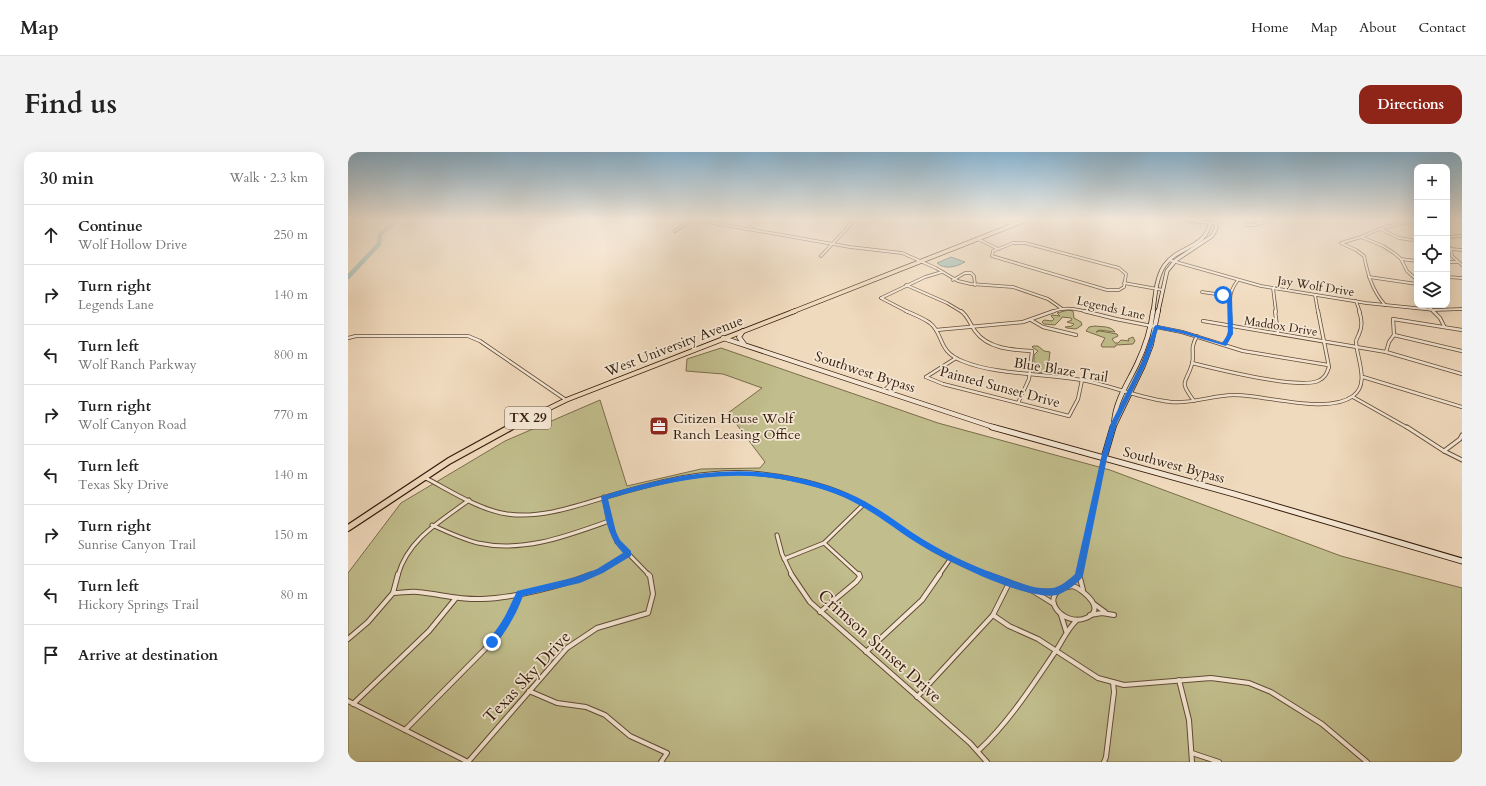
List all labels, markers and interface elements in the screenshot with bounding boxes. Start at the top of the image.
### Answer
text: Map [20,15,59,41]
text: Home [1251,18,1289,37]
text: Map [1311,18,1337,37]
text: About [1359,18,1396,37]
text: Contact [1418,18,1466,37]
text: Find us [24,85,117,123]
button: Directions [1359,85,1462,124]
map controls [1414,164,1450,308]
button: + [1414,164,1450,200]
text: 30 min [40,167,94,190]
text: Walk · 2.3 km [229,169,308,187]
button: − [1414,200,1450,236]
text: Continue [78,216,143,236]
icon: ahead [40,224,62,246]
text: 250 m [274,226,308,244]
text: Wolf Hollow Drive [78,236,187,254]
button: locate [1414,236,1450,272]
street label: Jay Wolf Drive [1274,272,1356,300]
button: layers [1414,272,1450,308]
text: Turn right [78,276,151,296]
icon: right [40,284,62,306]
text: 140 m [274,286,308,304]
route start [1214,286,1232,304]
street label: Legends Lane [1075,292,1147,324]
text: Legends Lane [78,296,154,314]
street label: West University Avenue [601,311,746,381]
street label: Maddox Drive [1243,312,1319,340]
text: Turn left [78,336,139,356]
icon: left [40,344,62,366]
text: 800 m [274,346,308,364]
street label: Southwest Bypass [812,347,918,397]
street label: Blue Blaze Trail [1012,353,1110,387]
text: Wolf Ranch Parkway [78,356,197,374]
street label: Painted Sunset Drive [938,362,1062,412]
text: Turn right [78,396,151,416]
icon: right [40,404,62,426]
text: 770 m [274,406,308,424]
road number: TX 29 [505,407,551,429]
place label: Citizen House Wolf Ranch Leasing Office [673,409,801,444]
office icon: Citizen House Wolf Ranch Leasing Office [648,415,670,437]
text: Wolf Canyon Road [78,416,186,434]
street label: Southwest Bypass [1121,442,1227,488]
text: Turn left [78,456,139,476]
icon: left [40,464,62,486]
text: 140 m [274,466,308,484]
text: Texas Sky Drive [78,476,169,494]
text: Turn right [78,516,151,536]
icon: right [40,524,62,546]
text: 150 m [274,526,308,544]
text: Sunrise Canyon Trail [78,536,196,554]
text: Turn left [78,576,139,596]
icon: left [40,584,62,606]
street label: Crimson Sunset Drive [813,584,947,708]
text: 80 m [280,586,308,604]
text: Hickory Springs Trail [78,596,199,614]
street label: Texas Sky Drive [478,626,576,728]
route end [483,633,501,651]
icon: arrive [40,644,62,666]
text: Arrive at destination [78,645,218,665]

